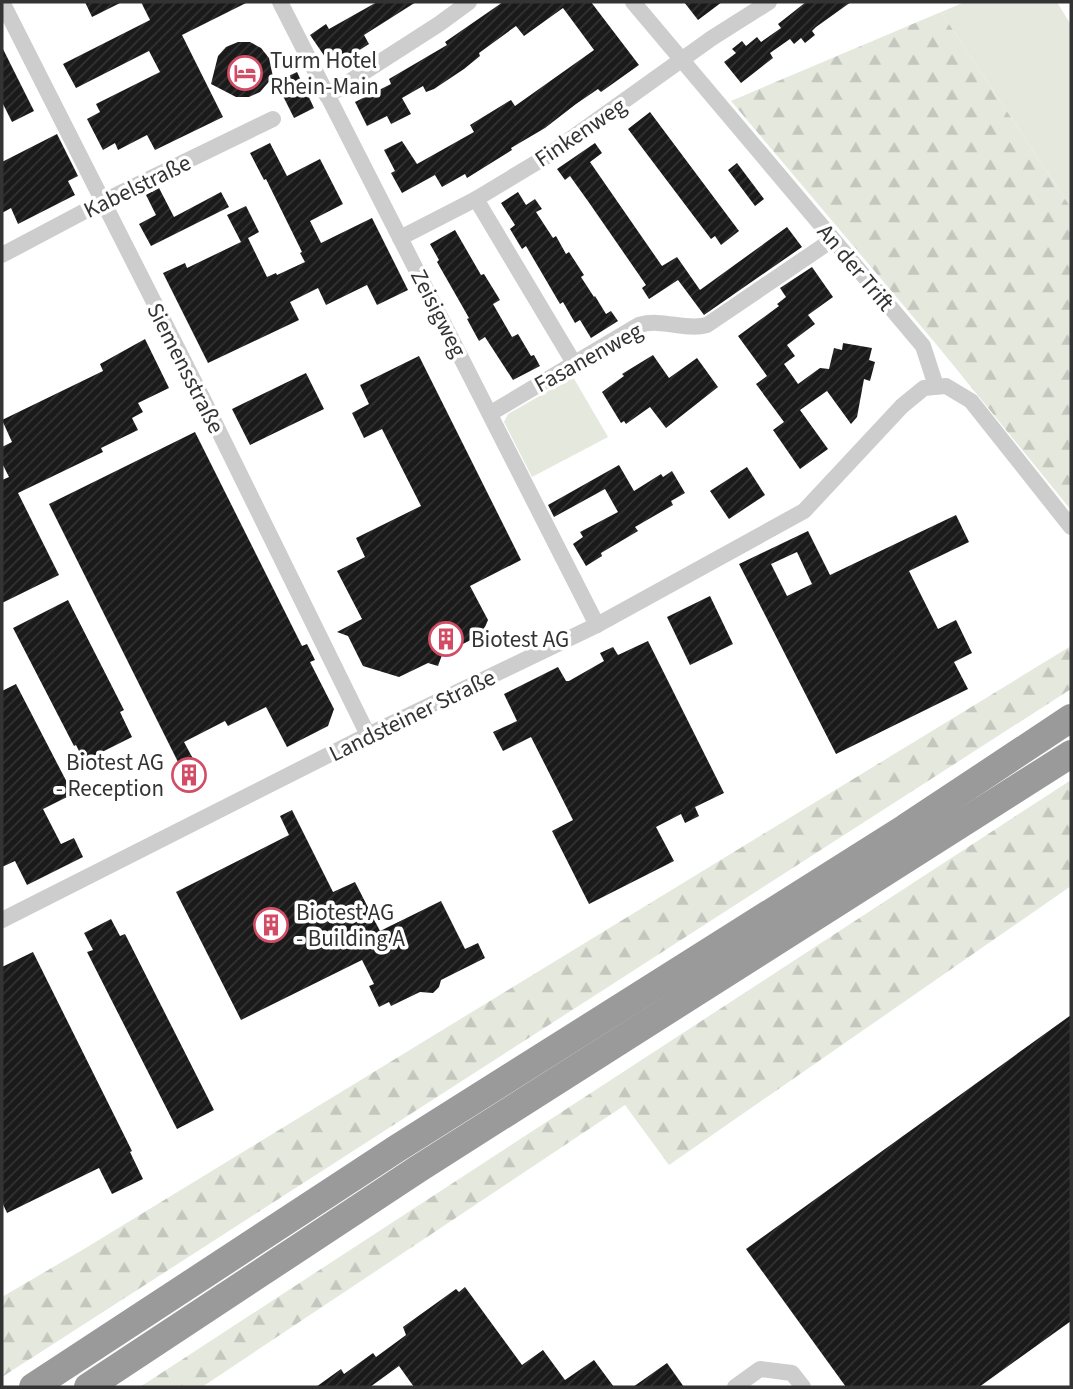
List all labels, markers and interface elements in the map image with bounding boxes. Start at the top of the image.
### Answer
place label: Turm Hotel Rhein-Main [270,44,379,103]
hotel icon: Turm Hotel Rhein-Main [226,54,264,92]
street label: Finkenweg [528,89,633,175]
street label: Kabelstraße [78,146,196,227]
street label: An der Trift [809,216,902,318]
street label: Zeisigweg [402,263,475,363]
street label: Siemensstraße [138,297,233,439]
street label: Fasanenweg [528,314,649,401]
building icon: Biotest AG [427,620,465,658]
place label: Biotest AG [471,623,569,656]
street label: Landsteiner Straße [323,661,501,770]
place label: Biotest AG - Reception [56,746,164,805]
building icon: Biotest AG - Reception [170,756,208,794]
place label: Biotest AG - Building A [296,896,406,955]
building icon: Biotest AG - Building A [252,906,290,944]

